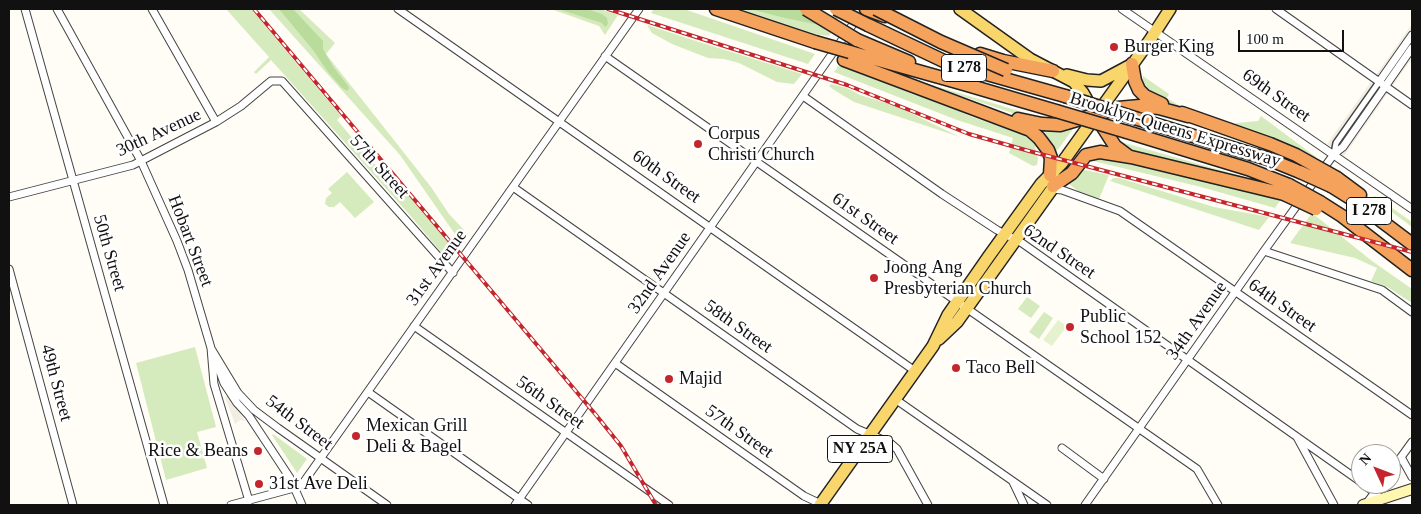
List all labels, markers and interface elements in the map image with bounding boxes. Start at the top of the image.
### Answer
scale bar [1241,20,1347,52]
text: 100 m [1246,31,1284,47]
place label: Burger King [1124,36,1214,58]
marker: Burger King [1108,41,1120,53]
road number: I 278 [942,54,986,82]
street label: 69th Street [1238,65,1314,127]
street label: Brooklyn-Queens Expressway [1067,88,1283,172]
street label: 30th Avenue [113,104,205,162]
place label: Corpus Christi Church [708,123,814,166]
street label: 57th Street [345,131,413,203]
marker: Corpus Christi Church [692,138,704,150]
street label: 60th Street [628,146,704,208]
street label: 61st Street [827,188,903,250]
street label: Hobart Street [163,192,217,290]
road number: I 278 [1346,198,1392,225]
street label: 50th Street [88,212,130,294]
street label: 62nd Street [1019,220,1099,284]
street label: 31st Avenue [402,226,472,310]
street label: 32nd Avenue [624,228,696,318]
place label: Joong Ang Presbyterian Church [884,257,1031,300]
marker: Joong Ang Presbyterian Church [868,272,880,284]
street label: 64th Street [1244,275,1320,337]
street label: 34th Avenue [1162,277,1232,365]
street label: 58th Street [700,296,776,358]
place label: Public School 152 [1080,306,1162,348]
marker: Public School 152 [1064,321,1076,333]
street label: 49th Street [35,342,77,424]
place label: Taco Bell [966,357,1035,379]
marker: Taco Bell [950,362,962,374]
place label: Majid [679,368,722,390]
street label: 56th Street [512,372,588,434]
marker: Majid [663,373,675,385]
street label: 54th Street [261,391,337,455]
street label: 57th Street [701,401,777,463]
place label: Mexican Grill Deli & Bagel [366,415,467,458]
marker: Mexican Grill Deli & Bagel [350,430,362,442]
road number: NY 25A [828,436,892,462]
place label: Rice & Beans [148,440,248,462]
north arrow [1351,444,1401,494]
marker: Rice & Beans [252,445,264,457]
text: N [1356,450,1374,468]
place label: 31st Ave Deli [269,473,368,495]
marker: 31st Ave Deli [253,478,265,490]

